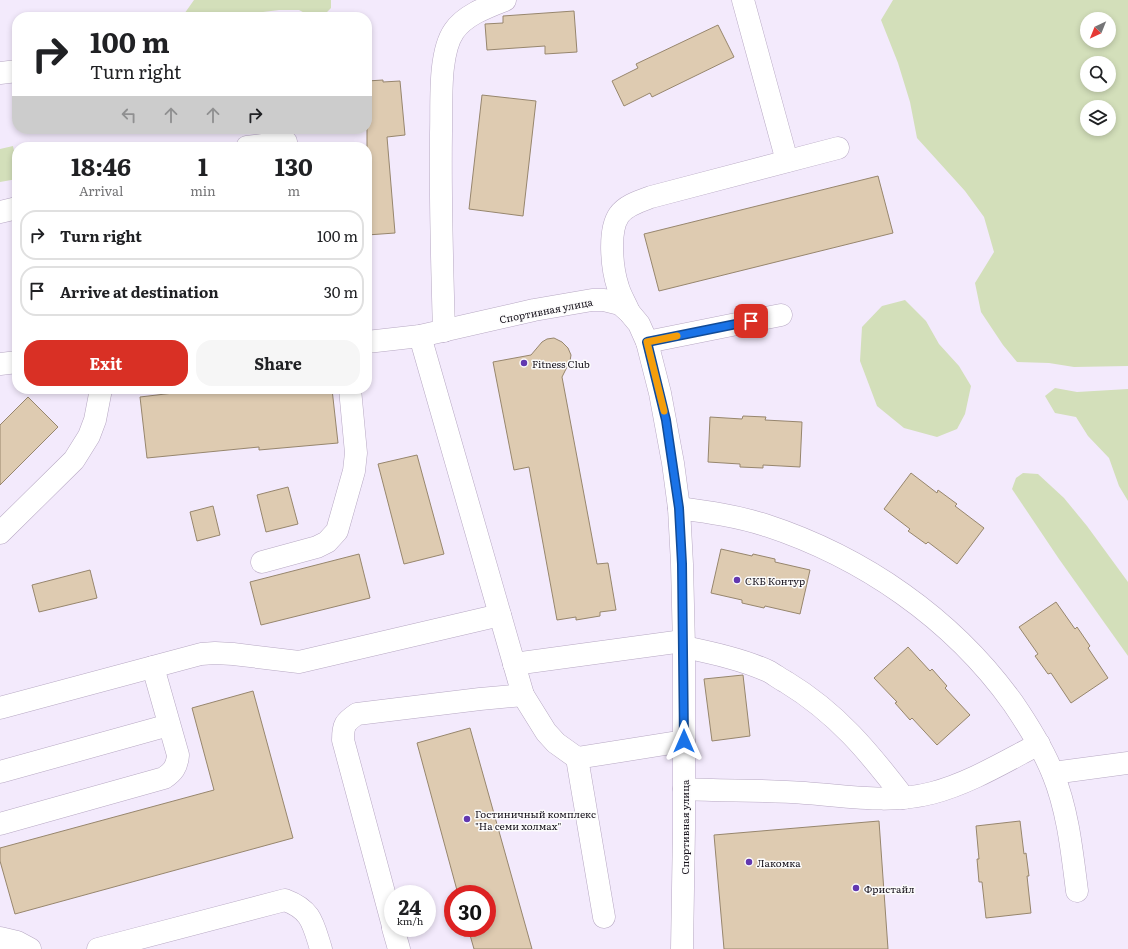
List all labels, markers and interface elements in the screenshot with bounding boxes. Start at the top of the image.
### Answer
north arrow [1080,12,1116,48]
map controls [1080,12,1116,136]
text: 100 m [90,20,170,62]
icon: right [24,28,76,80]
button: search [1080,56,1116,92]
text: Turn right [90,58,181,85]
button: layers [1080,100,1116,136]
icon: left [118,104,140,126]
icon: ahead [160,104,182,126]
icon: ahead [202,104,224,126]
icon: right [244,104,266,126]
text: 18:46 [71,148,131,183]
text: 1 [198,148,208,183]
text: 130 [275,148,313,183]
text: Arrival [79,181,123,200]
text: min [190,181,216,200]
text: m [288,181,300,200]
icon: right [26,224,48,246]
text: Turn right [60,224,142,247]
text: 100 m [317,224,358,247]
icon: arrive [26,280,48,302]
text: Arrive at destination [60,280,219,303]
text: 30 m [324,280,358,303]
street label: Спортивная улица [498,293,595,326]
pin [734,304,768,338]
icon: arrive [740,310,762,332]
button: Exit [24,340,188,386]
button: Share [196,340,360,386]
place label: Fitness Club [532,356,590,371]
marker: Fitness Club [519,358,529,368]
place label: СКБ Контур [745,573,805,588]
marker: СКБ Контур [732,575,742,585]
position arrow [663,720,705,762]
street label: Спортивная улица [677,779,692,874]
place label: Гостиничный комплекс "На семи холмах" [475,806,596,833]
marker: Гостиничный комплекс "На семи холмах" [462,814,472,824]
place label: Лакомка [757,855,801,870]
marker: Лакомка [744,857,754,867]
place label: Фристайл [864,881,914,896]
marker: Фристайл [851,883,861,893]
speed limit sign: 30 [444,885,496,937]
text: 24 [399,891,421,921]
text: km/h [397,913,423,928]

